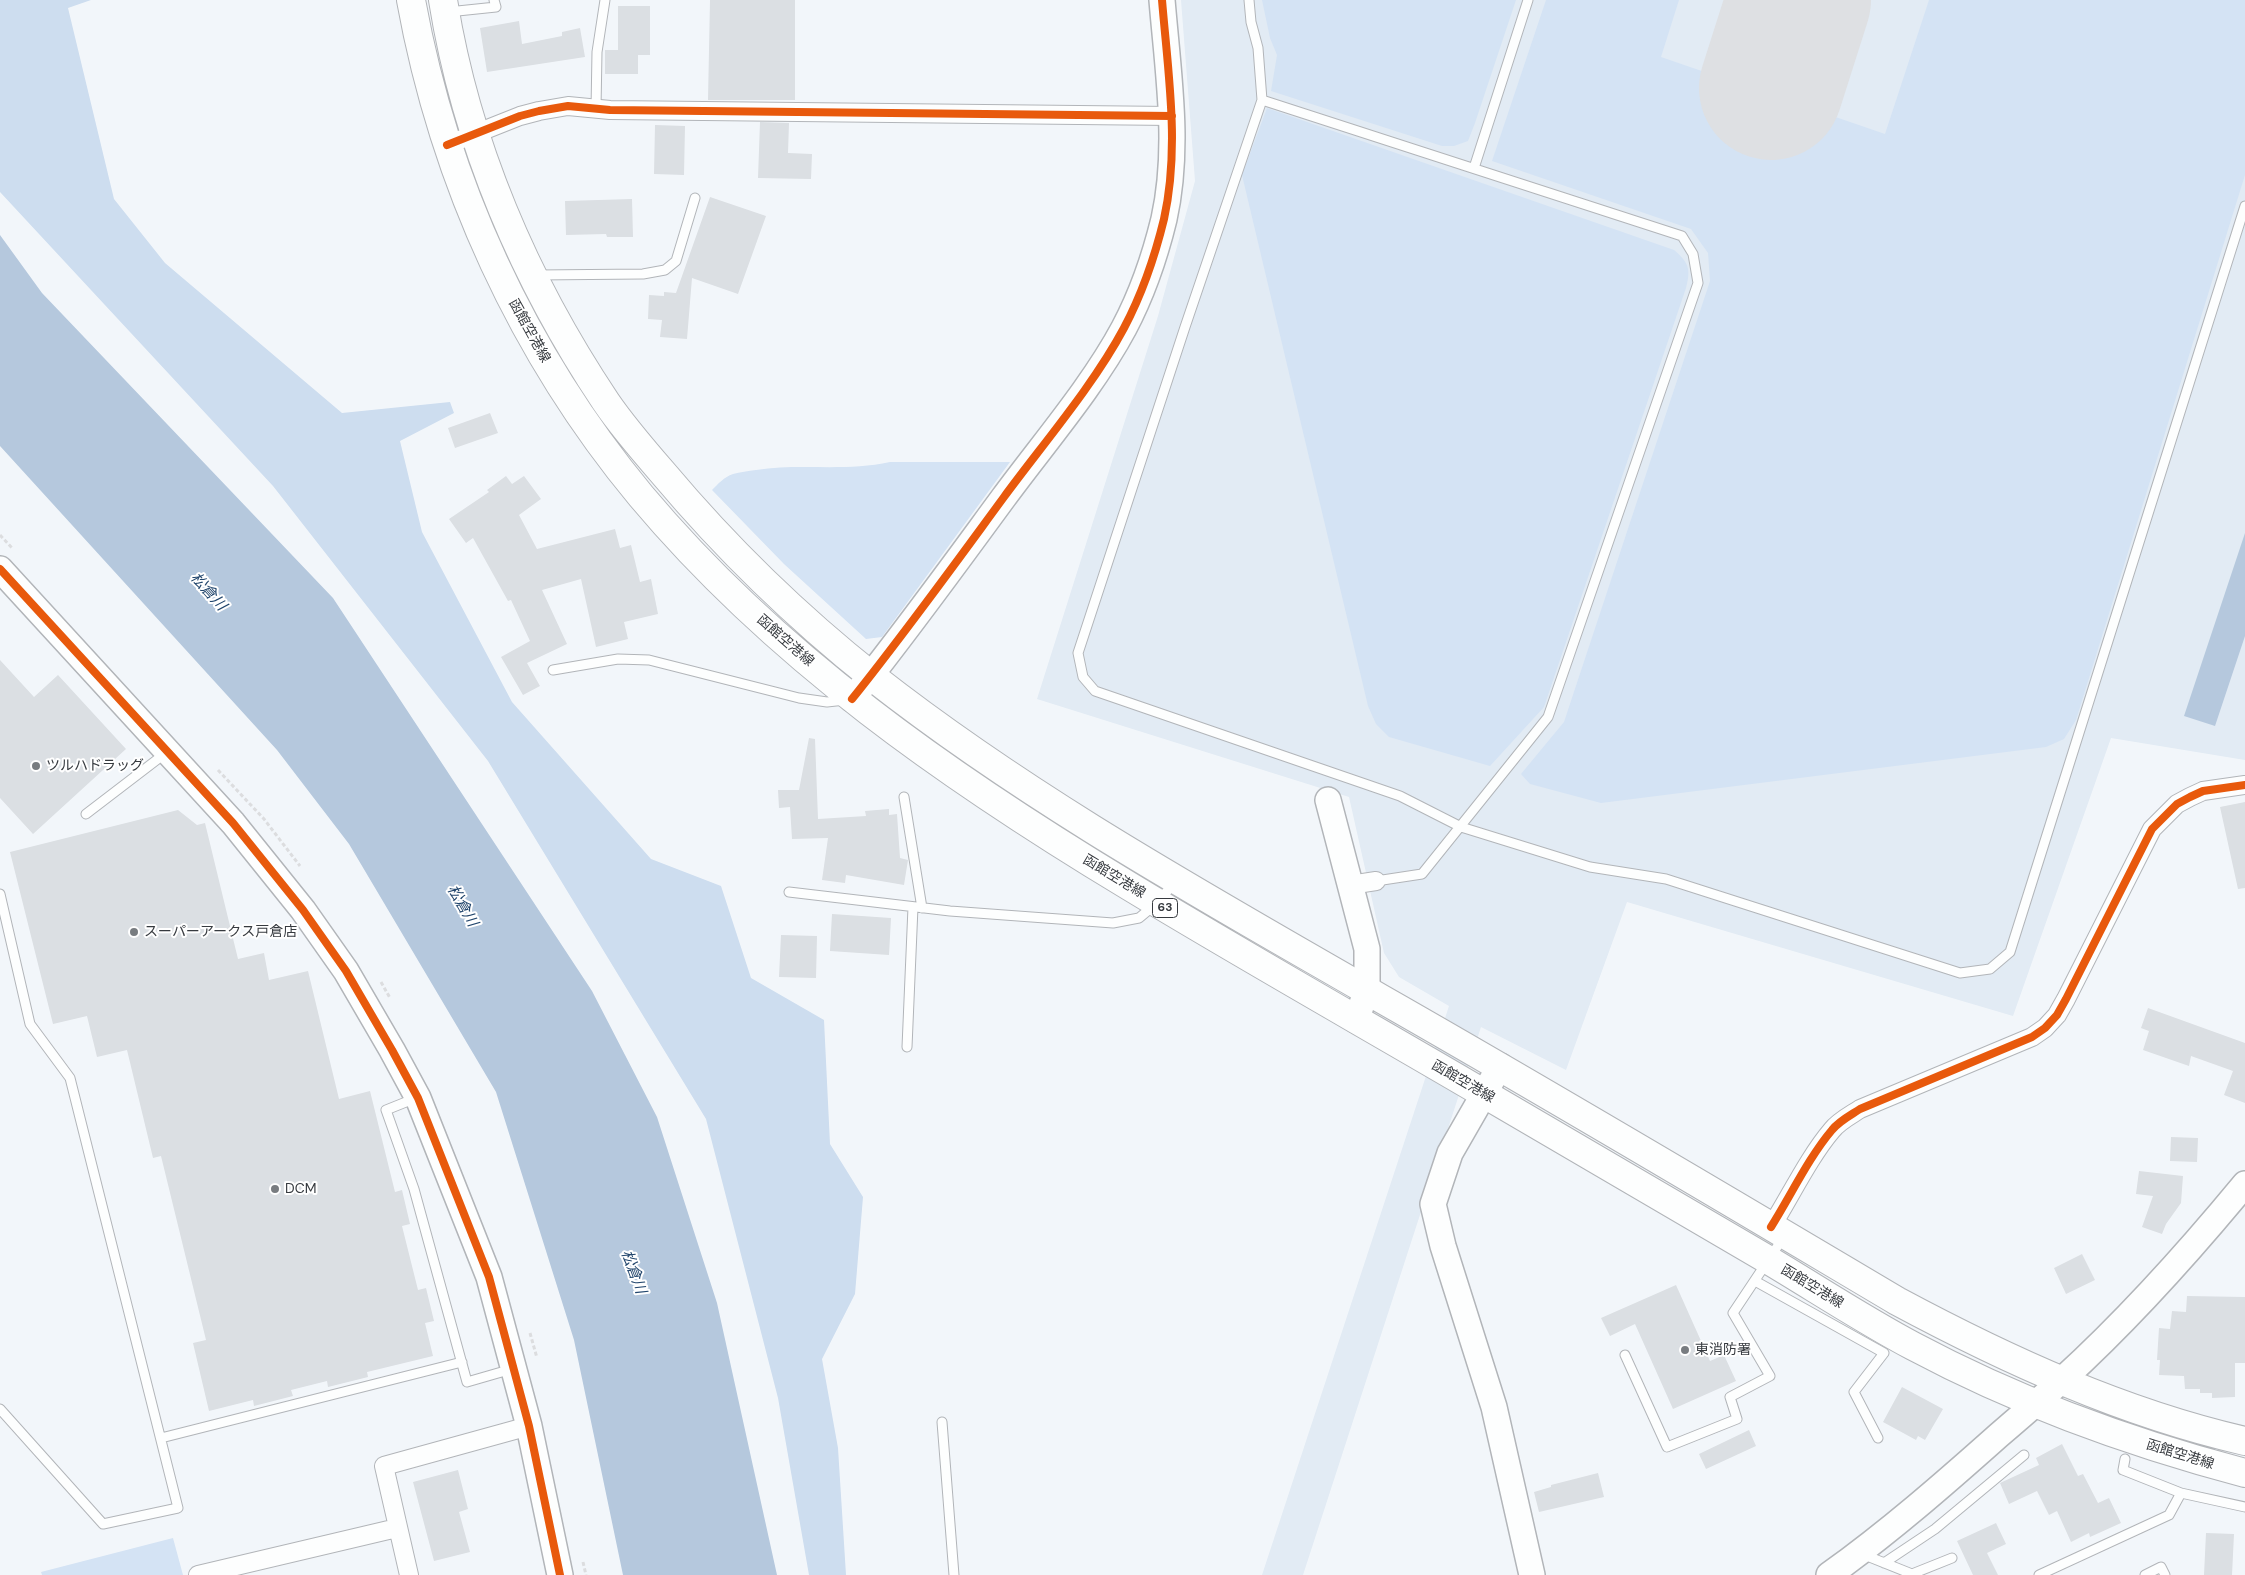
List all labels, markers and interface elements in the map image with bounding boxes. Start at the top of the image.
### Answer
street label: 函館空港線 [505,296,553,366]
water label: 松倉川 [186,569,230,615]
street label: 函館空港線 [753,612,817,670]
place label: ツルハドラッグ [46,758,144,774]
marker: ツルハドラッグ [30,760,42,772]
street label: 函館空港線 [1080,852,1148,902]
water label: 松倉川 [443,882,481,930]
road number: 63 [1152,898,1178,918]
place label: スーパーアークス戸倉店 [144,924,297,940]
marker: スーパーアークス戸倉店 [128,926,140,938]
street label: 函館空港線 [1428,1057,1498,1107]
place label: DCM [285,1181,316,1197]
marker: DCM [269,1183,281,1195]
water label: 松倉川 [617,1248,649,1296]
street label: 函館空港線 [1778,1262,1846,1312]
place label: 東消防署 [1695,1342,1751,1358]
marker: 東消防署 [1679,1344,1691,1356]
street label: 函館空港線 [2144,1437,2216,1473]

